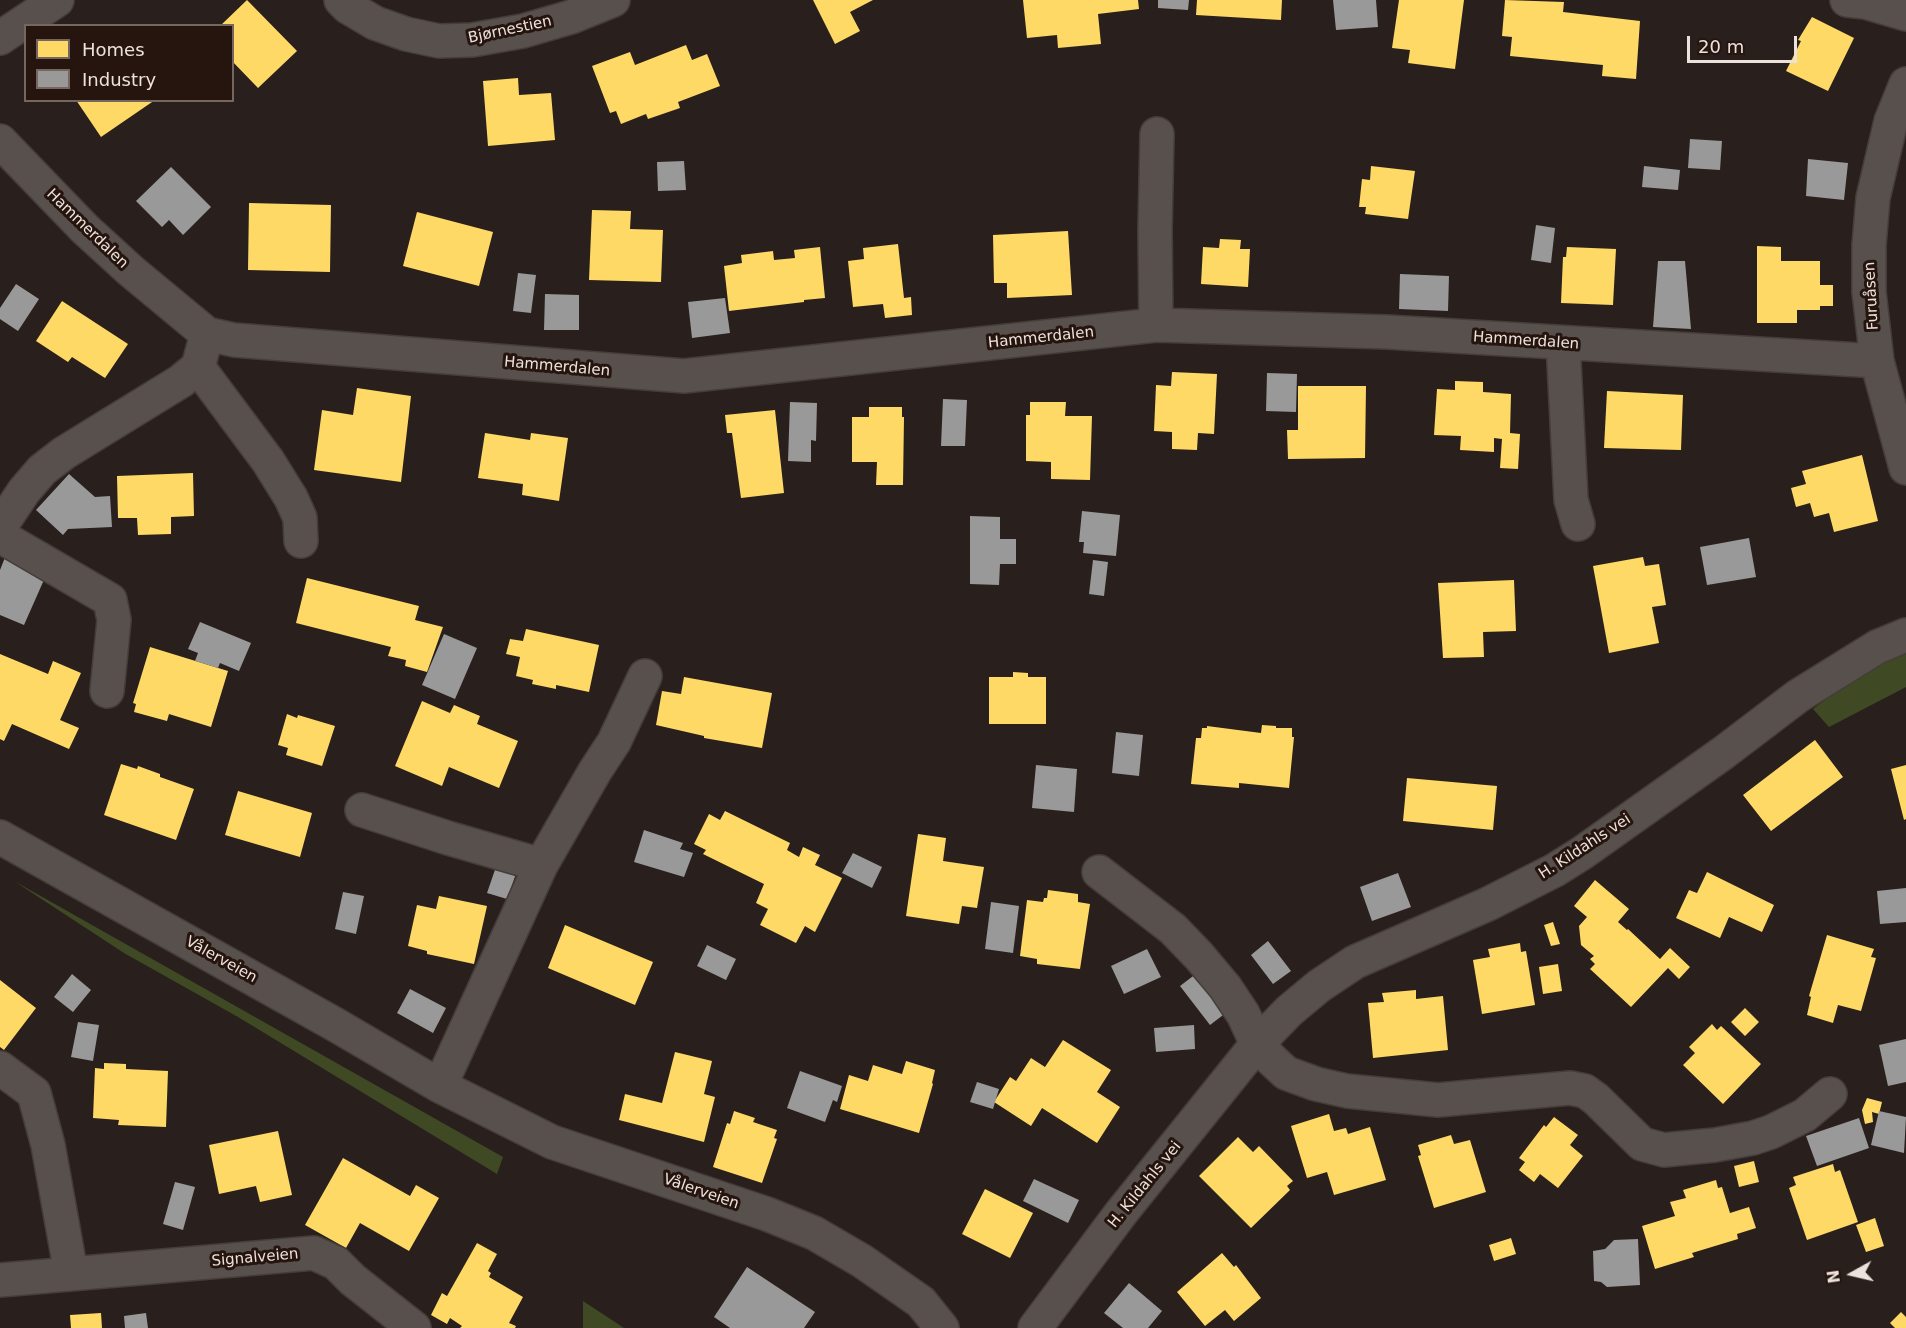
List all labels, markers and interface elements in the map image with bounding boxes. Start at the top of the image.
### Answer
street label: Bjørnestien [467,12,553,48]
legend [24,24,234,102]
scale bar [1690,24,1800,62]
text: 20 m [1698,36,1744,57]
text: Homes [82,39,145,60]
text: Industry [82,69,156,90]
street label: Hammerdalen [42,186,132,272]
street label: Furuåsen [1861,261,1883,331]
street label: Hammerdalen [987,323,1095,353]
street label: Hammerdalen [1472,328,1580,354]
street label: Hammerdalen [503,353,611,381]
street label: H. Kildahls vei [1536,811,1634,883]
street label: Vålerveien [182,933,260,987]
street label: H. Kildahls vei [1105,1138,1185,1232]
street label: Vålerveien [661,1171,741,1213]
north arrow [1822,1244,1882,1304]
street label: Signalveien [211,1245,299,1271]
text: N [1823,1269,1844,1285]

